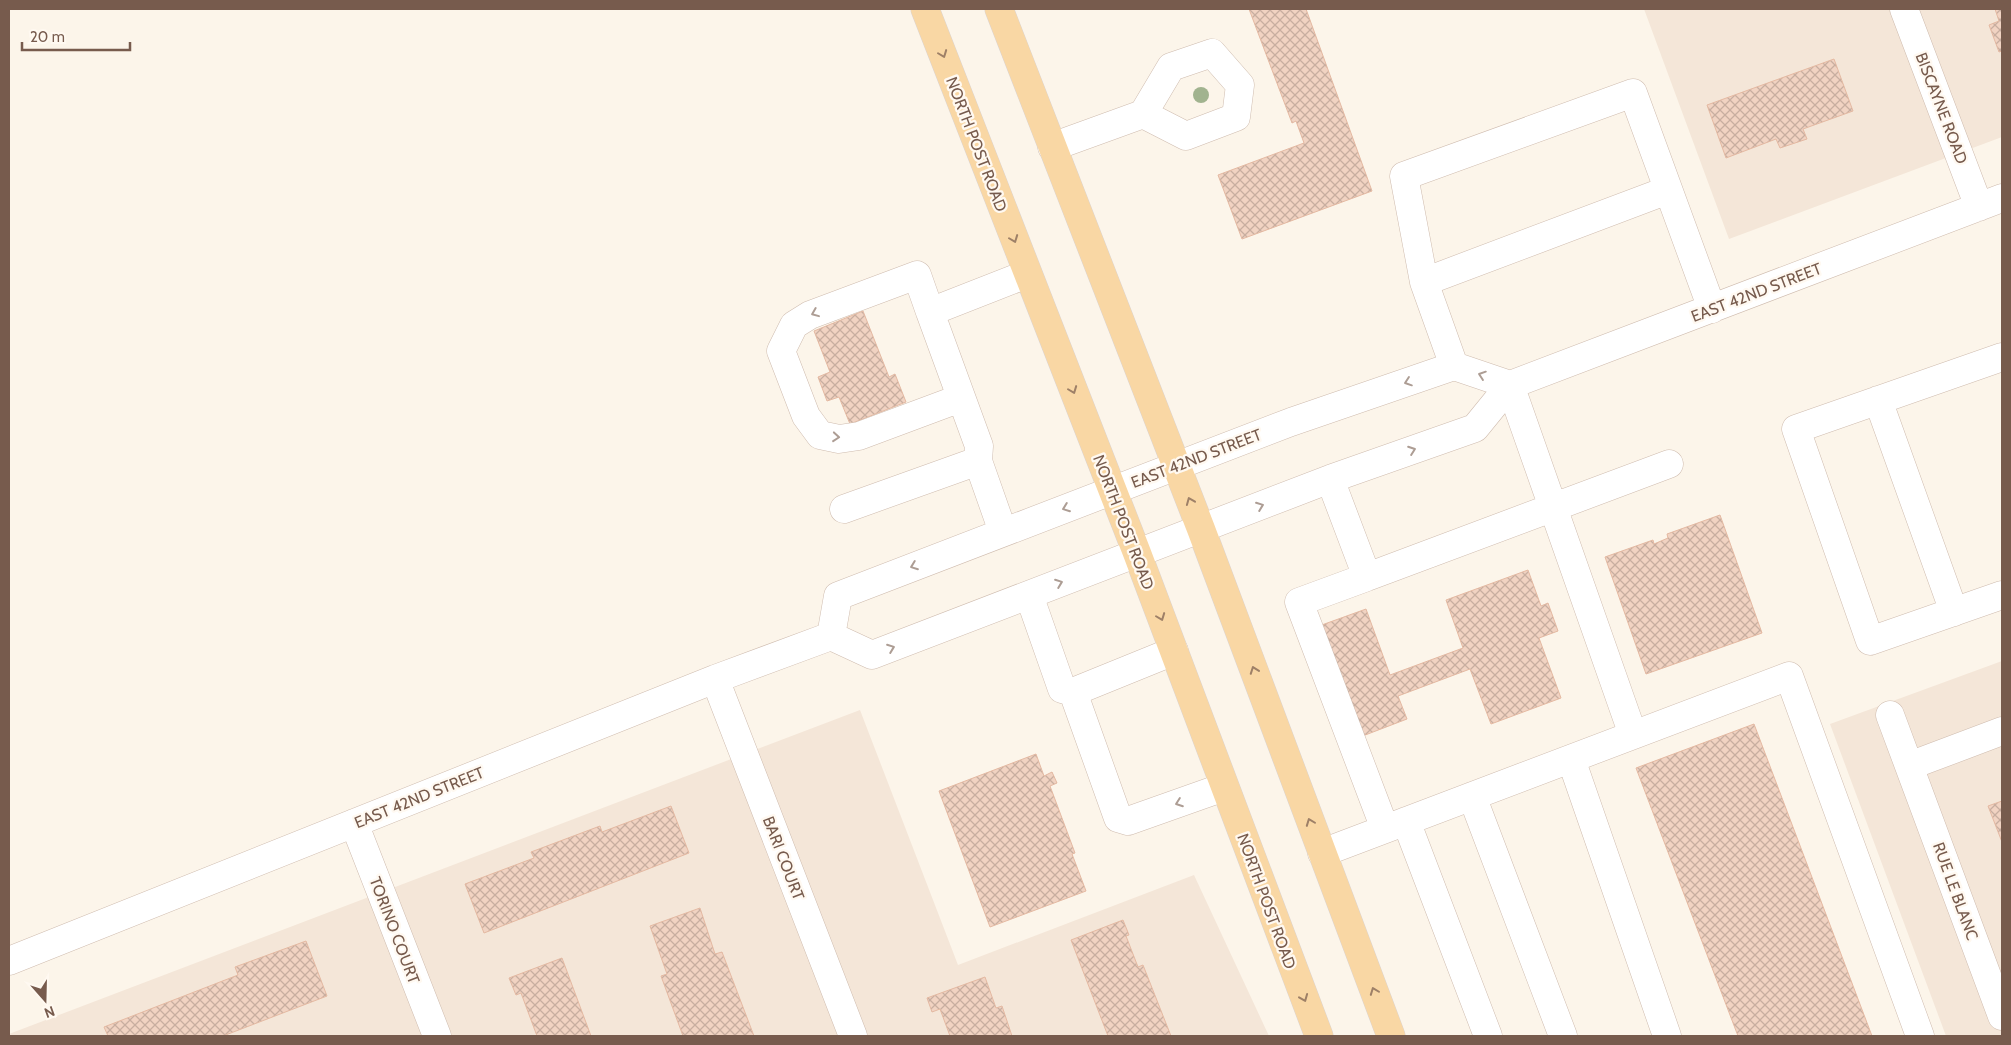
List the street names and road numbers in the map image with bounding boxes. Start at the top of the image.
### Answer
street label: BISCAYNE ROAD [1912,50,1972,167]
street label: NORTH POST ROAD [942,74,1011,214]
street label: EAST 42ND STREET [1688,259,1824,326]
street label: EAST 42ND STREET [1128,425,1264,492]
street label: NORTH POST ROAD [1089,452,1158,592]
street label: EAST 42ND STREET [352,763,487,832]
street label: BARI COURT [759,814,808,903]
street label: NORTH POST ROAD [1233,831,1300,971]
street label: RUE LE BLANC [1929,840,1982,943]
street label: TORINO COURT [365,874,424,987]

